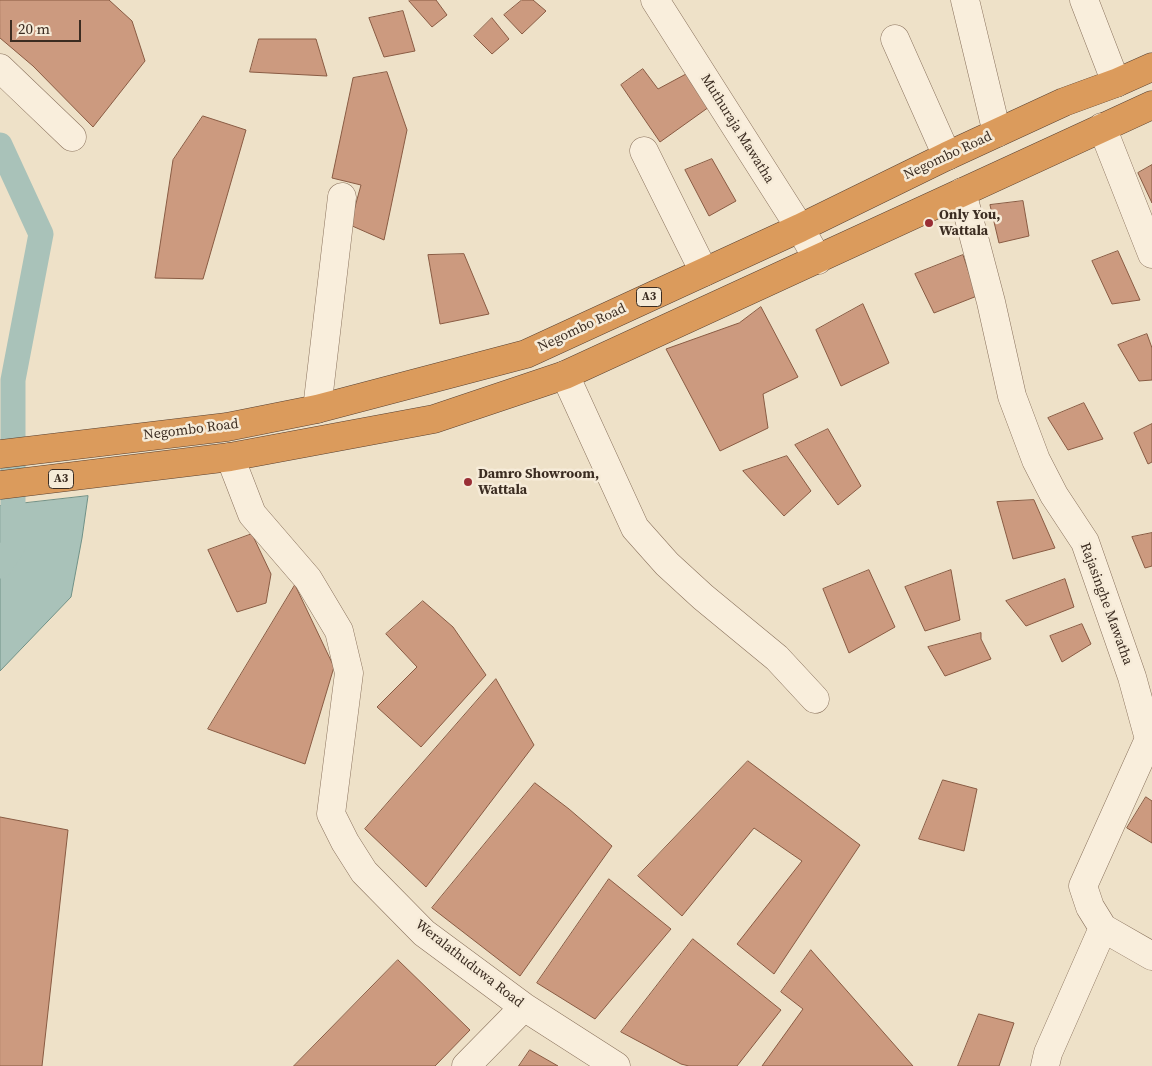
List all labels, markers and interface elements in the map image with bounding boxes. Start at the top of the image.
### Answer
scale bar [12,10,84,42]
text: 20 m [18,18,50,39]
street label: Muthuraja Mawatha [697,71,777,187]
street label: Negombo Road [901,128,995,184]
place label: Only You, Wattala [939,207,1000,240]
marker: Only You, Wattala [923,217,935,229]
road number: A3 [636,288,662,306]
street label: Negombo Road [535,300,629,356]
street label: Negombo Road [143,416,239,444]
place label: Damro Showroom, Wattala [478,466,599,498]
road number: A3 [48,469,74,488]
marker: Damro Showroom, Wattala [462,476,474,488]
street label: Rajasinghe Mawatha [1076,541,1136,667]
street label: Weralathuduwa Road [411,916,527,1012]

